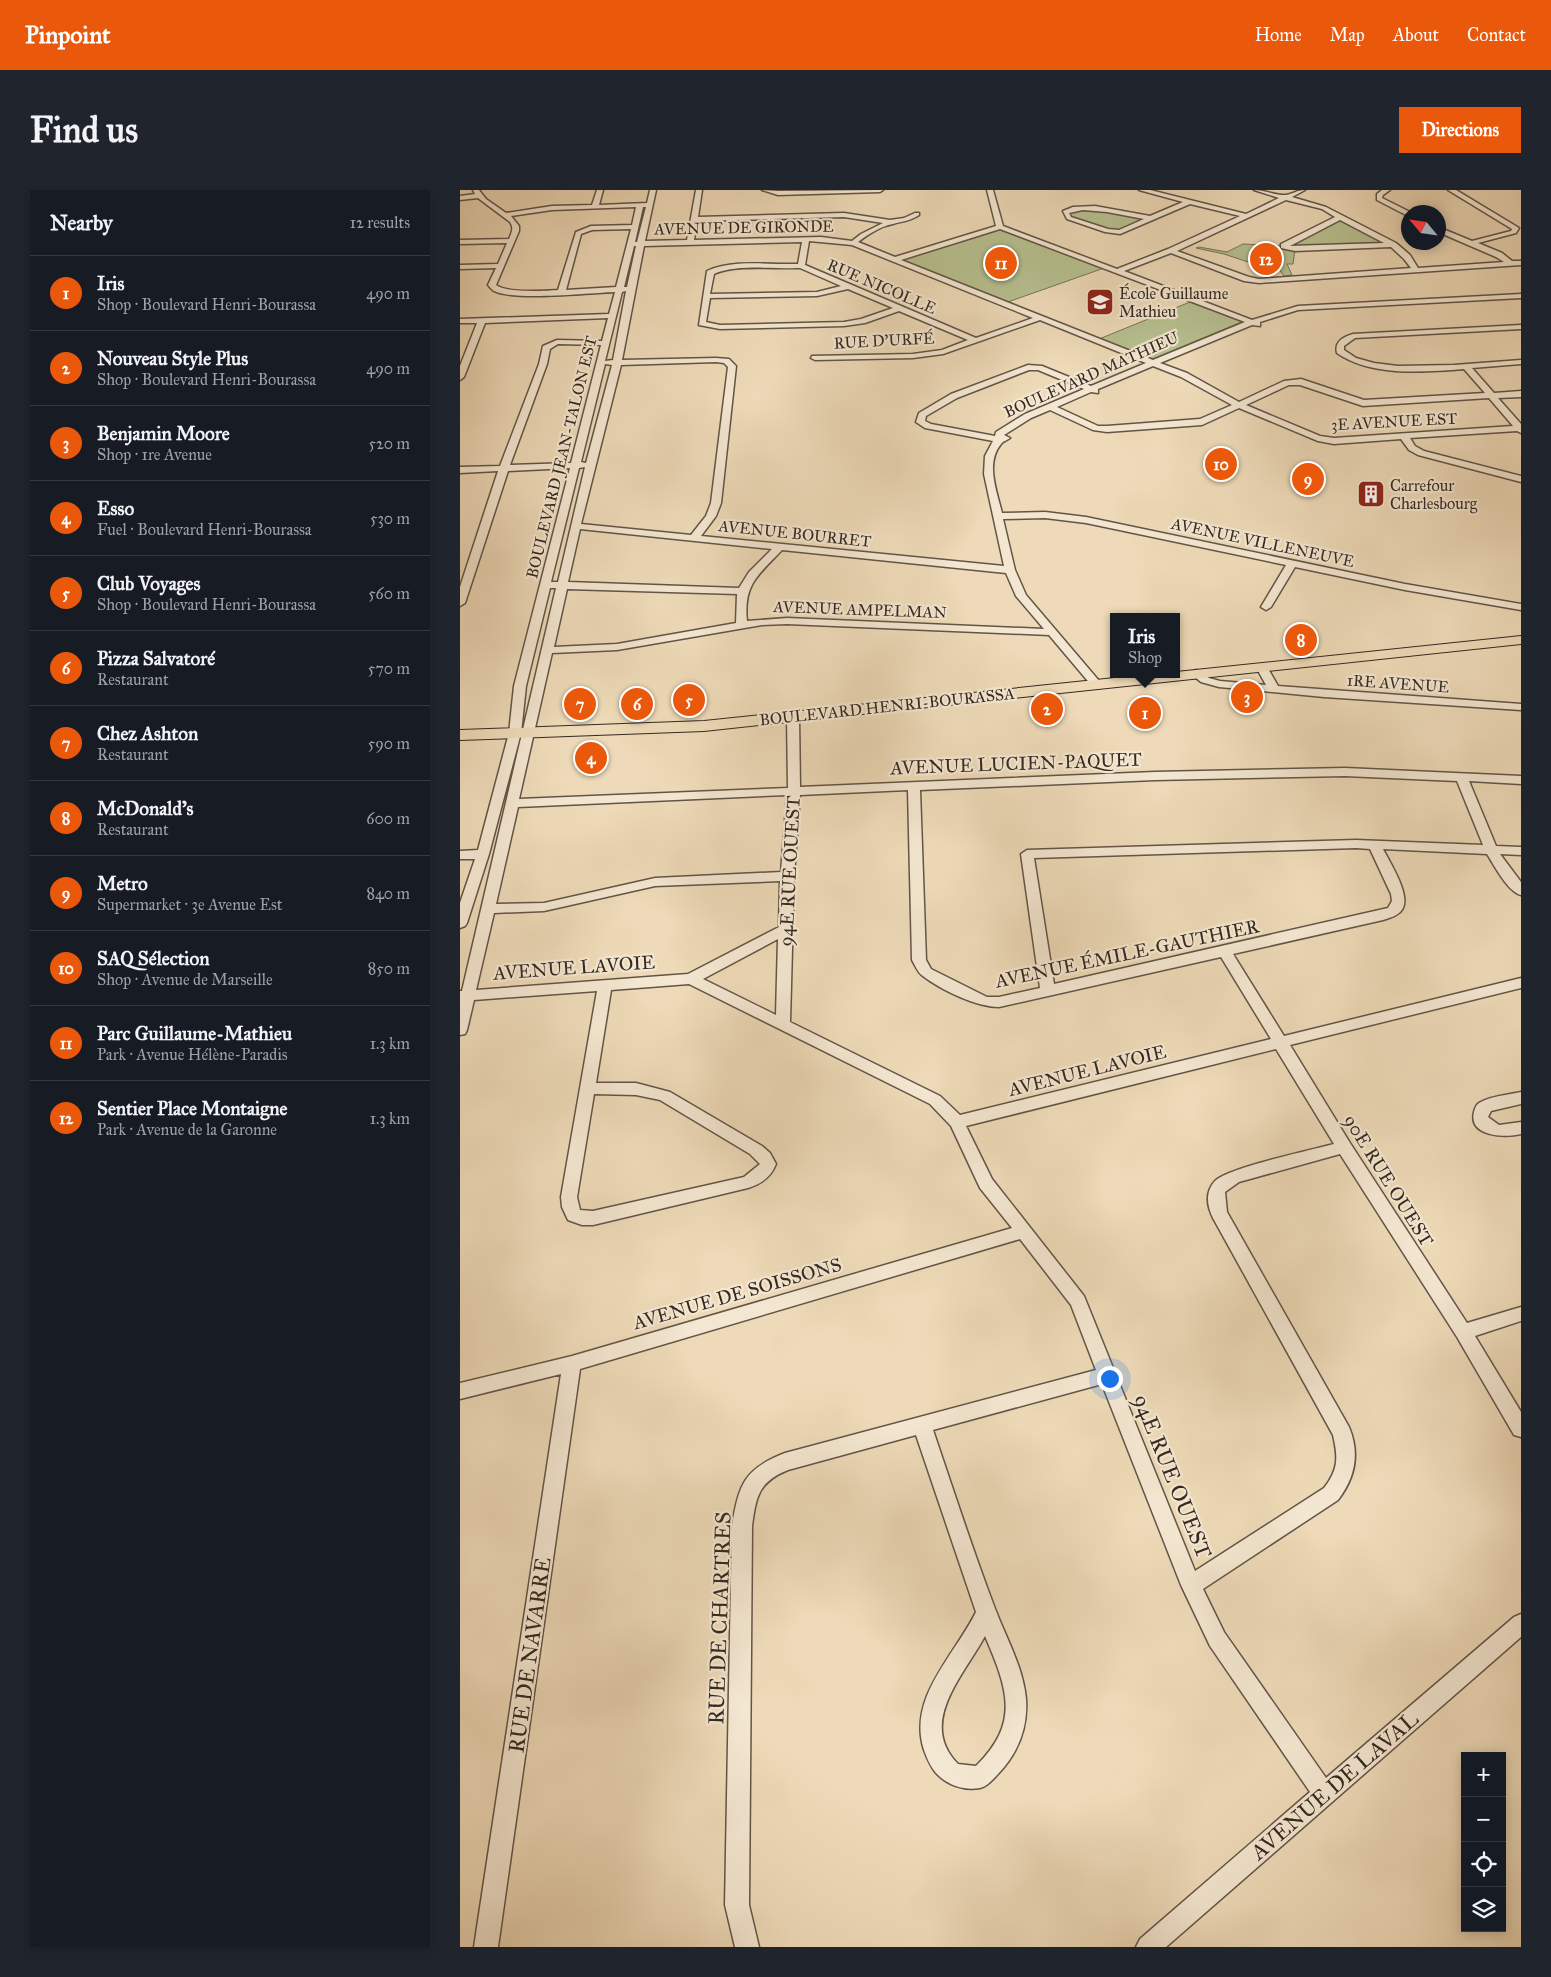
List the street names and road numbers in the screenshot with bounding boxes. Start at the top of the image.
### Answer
street label: AVENUE DE GIRONDE [653,216,834,239]
street label: RUE NICOLLE [824,255,939,318]
street label: RUE D'URFÉ [833,326,935,353]
street label: BOULEVARD MATHIEU [1001,327,1182,422]
street label: BOULEVARD JEAN-TALON EST [522,334,602,581]
street label: 3E AVENUE EST [1331,409,1458,434]
street label: AVENUE VILLENEUVE [1169,514,1356,571]
street label: AVENUE BOURRET [717,516,872,551]
street label: AVENUE AMPELMAN [772,597,948,622]
street label: 1RE AVENUE [1346,670,1450,697]
street label: BOULEVARD HENRI-BOURASSA [758,684,1016,729]
street label: AVENUE LUCIEN-PAQUET [889,748,1142,779]
street label: 94E RUE OUEST [774,795,805,947]
street label: AVENUE ÉMILE-GAUTHIER [992,913,1262,993]
street label: AVENUE LAVOIE [491,950,656,985]
street label: AVENUE LAVOIE [1005,1040,1169,1101]
street label: 90E RUE OUEST [1339,1110,1438,1250]
street label: AVENUE DE SOISSONS [629,1253,844,1335]
street label: 94E RUE OUEST [1127,1390,1218,1562]
street label: RUE DE CHARTRES [702,1511,737,1725]
street label: RUE DE NAVARRE [502,1555,557,1755]
street label: AVENUE DE LAVAL [1244,1705,1424,1866]

